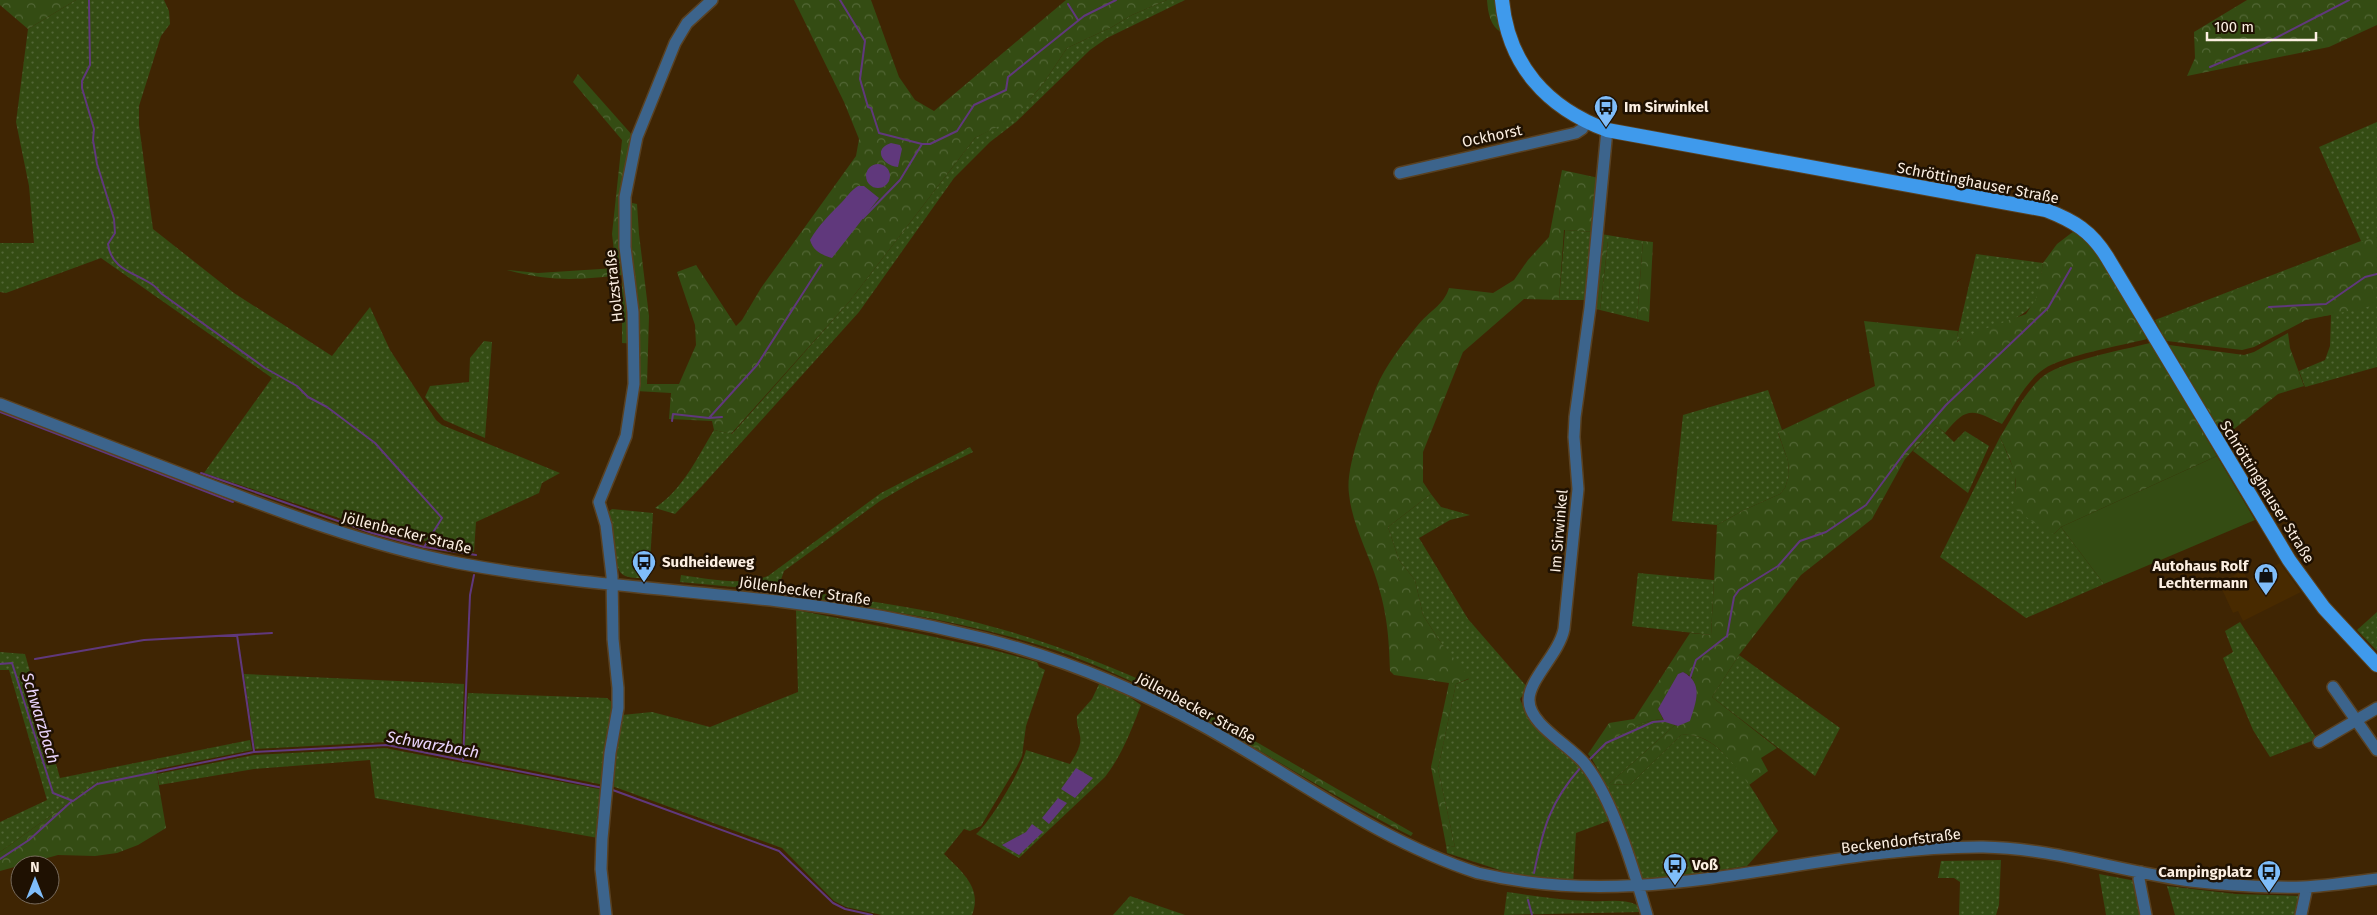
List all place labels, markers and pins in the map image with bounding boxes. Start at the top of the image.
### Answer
bus stop icon: Im Sirwinkel [1593,94,1619,128]
place label: Im Sirwinkel [1624,98,1709,116]
bus stop icon: Sudheideweg [631,549,657,583]
place label: Sudheideweg [662,553,755,571]
place label: Autohaus Rolf Lechtermann [2151,557,2250,592]
shop icon: Autohaus Rolf Lechtermann [2253,562,2279,596]
bus stop icon: Voß [1662,852,1688,886]
place label: Voß [1691,856,1718,874]
bus stop icon: Campingplatz [2256,859,2282,893]
place label: Campingplatz [2158,863,2252,881]

